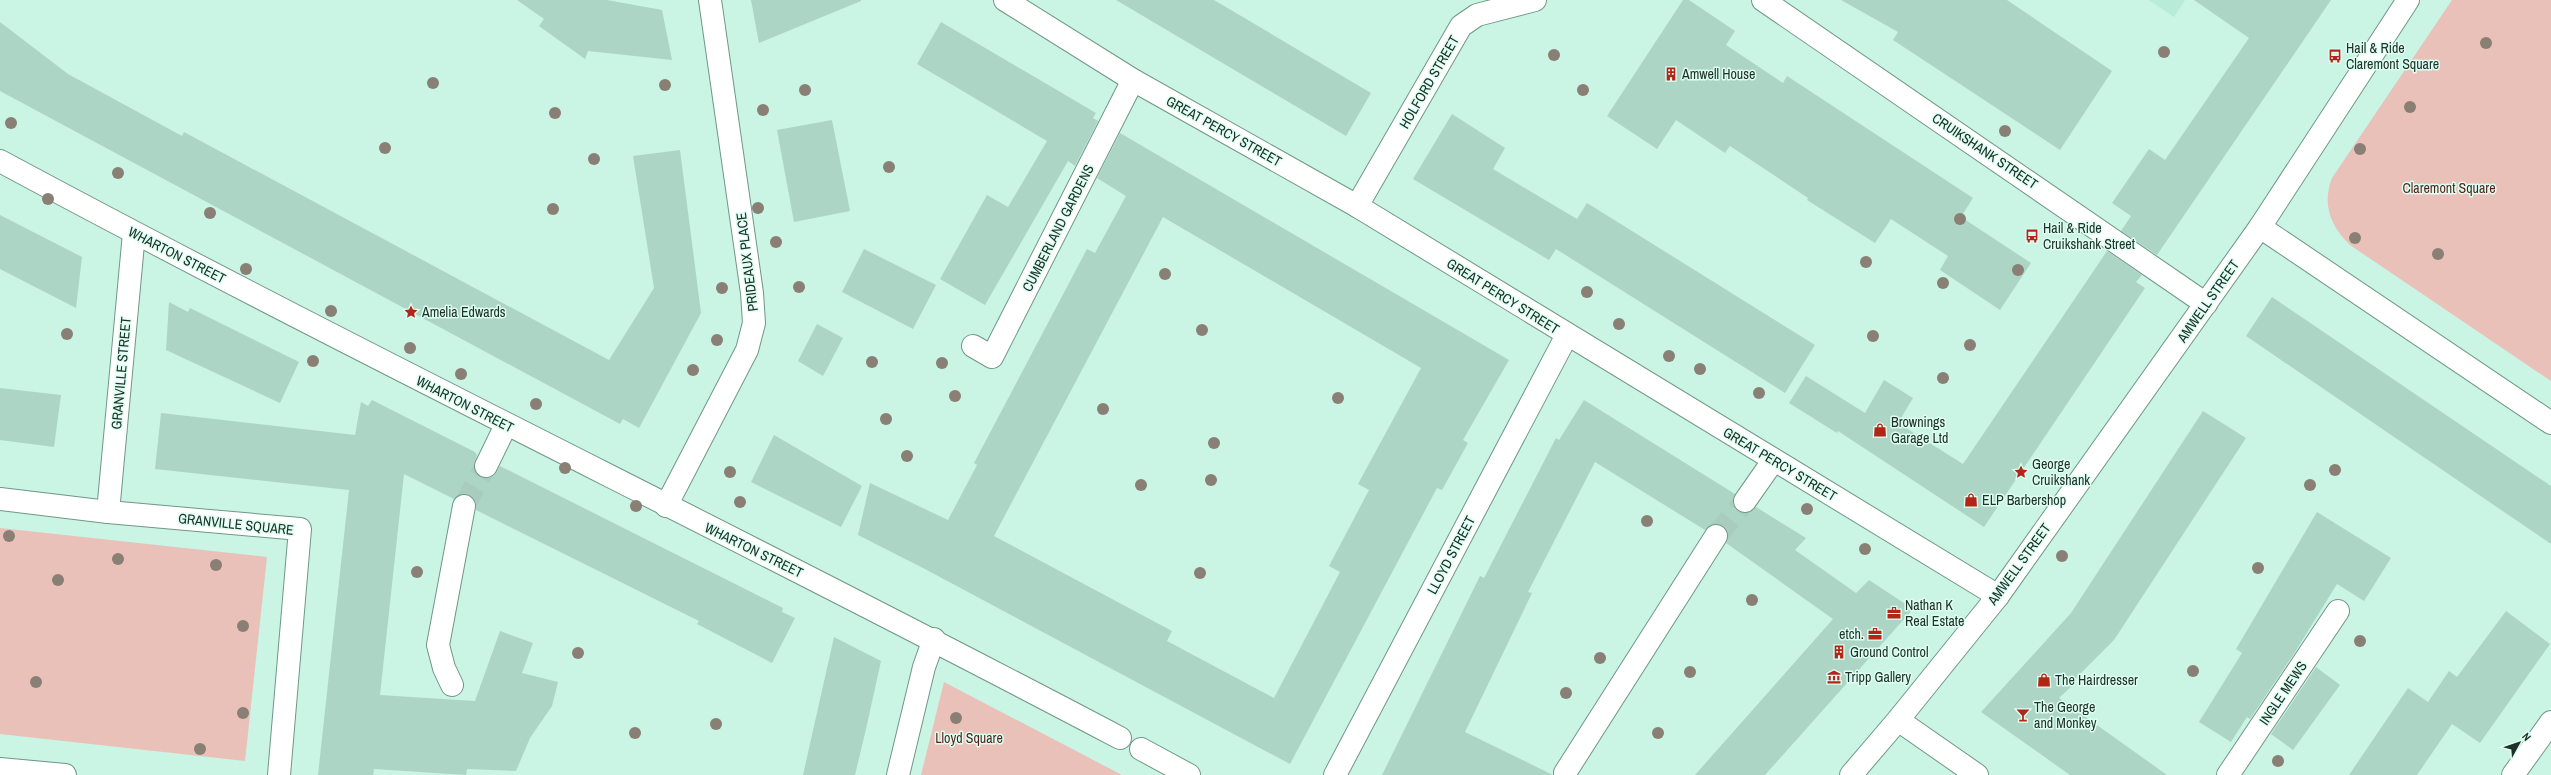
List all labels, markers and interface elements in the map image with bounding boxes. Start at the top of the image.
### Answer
street label: HOLFORD STREET [1395,32,1463,132]
place label: Hail & Ride Claremont Square [2346,39,2439,73]
bus stop icon: Hail & Ride Claremont Square [2327,48,2343,64]
place label: Amwell House [1681,65,1755,83]
building icon: Amwell House [1663,66,1679,82]
street label: GREAT PERCY STREET [1163,92,1285,170]
street label: CRUIKSHANK STREET [1929,109,2041,193]
street label: CUMBERLAND GARDENS [1018,161,1098,295]
park label: Claremont Square [2402,179,2496,197]
street label: PRIDEAUX PLACE [732,212,762,312]
place label: Hail & Ride Cruikshank Street [2043,219,2135,253]
street label: WHARTON STREET [125,223,229,287]
bus stop icon: Hail & Ride Cruikshank Street [2024,228,2040,244]
street label: GREAT PERCY STREET [1443,254,1563,338]
street label: AMWELL STREET [2172,256,2243,347]
place label: Amelia Edwards [421,303,506,321]
place icon: Amelia Edwards [403,304,419,320]
street label: GRANVILLE STREET [107,316,135,430]
street label: WHARTON STREET [413,372,517,436]
place label: Brownings Garage Ltd [1891,413,1948,447]
shop icon: Brownings Garage Ltd [1872,422,1888,438]
street label: GREAT PERCY STREET [1720,423,1840,505]
place label: George Cruikshank [2032,455,2090,489]
place icon: George Cruikshank [2013,464,2029,480]
place label: ELP Barbershop [1982,491,2066,509]
shop icon: ELP Barbershop [1963,492,1979,508]
street label: GRANVILLE SQUARE [177,509,295,539]
street label: LLOYD STREET [1423,513,1479,597]
street label: WHARTON STREET [702,518,806,582]
street label: AMWELL STREET [1983,520,2055,609]
place label: Nathan K Real Estate [1905,596,1964,630]
office icon: Nathan K Real Estate [1886,605,1902,621]
place label: etch. [1839,625,1864,643]
office icon: etch. [1867,626,1883,642]
place label: Ground Control [1850,643,1928,661]
building icon: Ground Control [1831,644,1847,660]
street label: INGLE MEWS [2255,657,2311,728]
place label: Tripp Gallery [1845,668,1911,686]
museum icon: Tripp Gallery [1826,669,1842,685]
place label: The Hairdresser [2055,671,2138,689]
shop icon: The Hairdresser [2036,672,2052,688]
place label: The George and Monkey [2034,698,2097,732]
bar icon: The George and Monkey [2015,707,2031,723]
north arrow [2499,723,2539,763]
park label: Lloyd Square [935,729,1003,747]
text: N [2519,730,2534,744]

